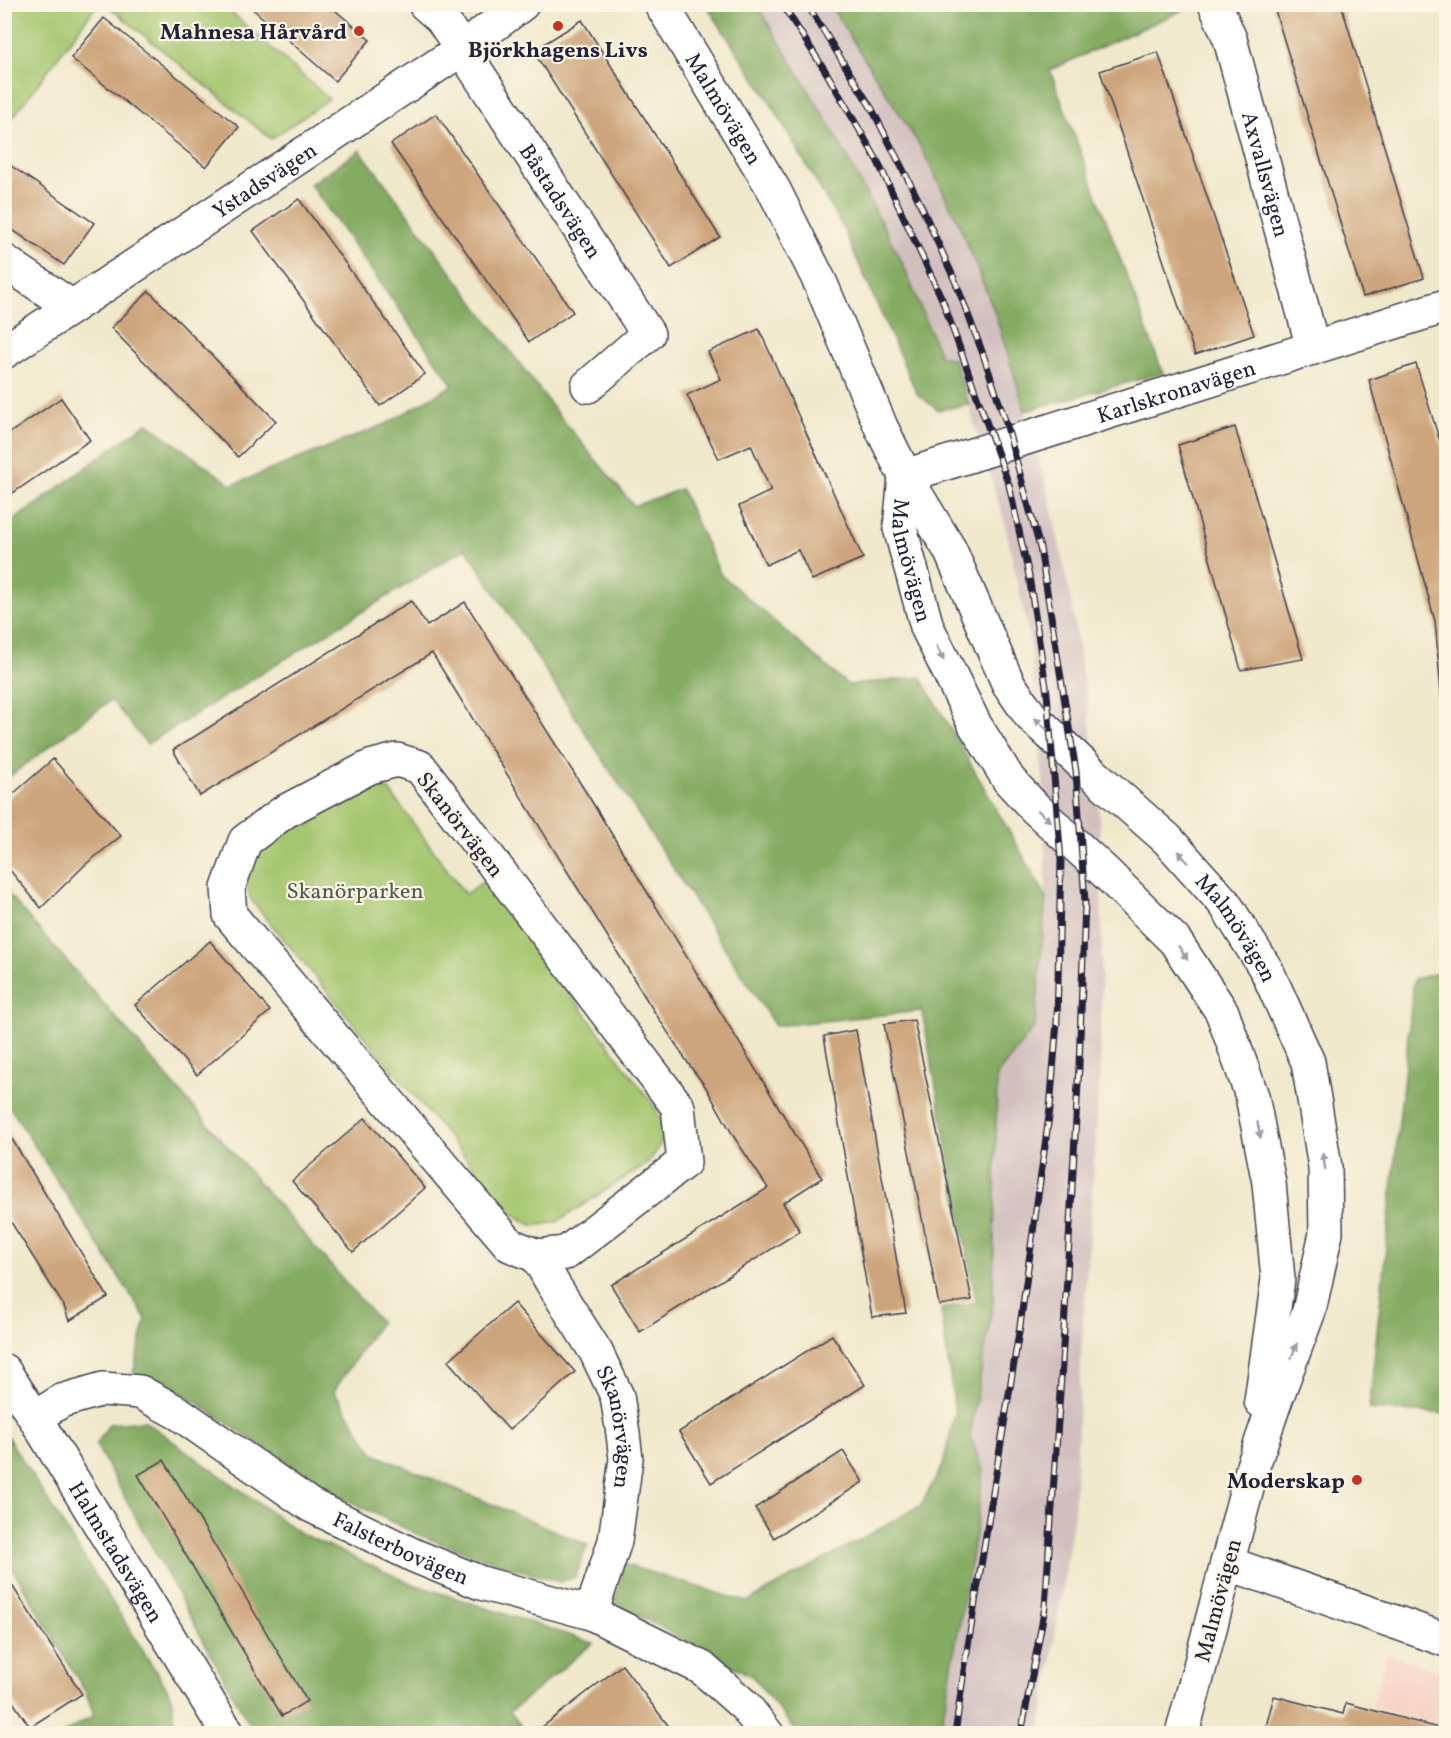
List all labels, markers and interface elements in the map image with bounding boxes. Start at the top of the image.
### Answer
place label: Mahnesa Hårvård [160,18,347,49]
marker: Björkhagens Livs [551,19,565,33]
marker: Mahnesa Hårvård [352,24,366,38]
place label: Björkhagens Livs [468,36,648,67]
street label: Malmövägen [676,47,768,172]
street label: Axvallsvägen [1232,108,1296,241]
street label: Ystadsvägen [207,136,324,228]
street label: Båstadsvägen [510,139,608,266]
street label: Karlskronavägen [1093,354,1260,433]
street label: Malmövägen [882,497,938,626]
one-way arrow [935,645,944,662]
one-way arrow [1034,718,1048,732]
street label: Skanörvägen [408,766,510,885]
one-way arrow [1036,809,1051,822]
one-way arrow [1177,850,1190,865]
street label: Malmövägen [1187,868,1283,988]
park label: Skanörparken [286,877,424,908]
one-way arrow [1177,945,1188,961]
one-way arrow [1254,1121,1264,1140]
one-way arrow [1319,1152,1328,1171]
one-way arrow [1289,1342,1299,1360]
street label: Skanörvägen [587,1361,639,1491]
place label: Moderskap [1227,1467,1345,1498]
marker: Moderskap [1350,1473,1364,1487]
street label: Halmstadsvägen [59,1476,170,1630]
street label: Falsterbovägen [327,1505,473,1594]
street label: Malmövägen [1188,1536,1251,1666]

